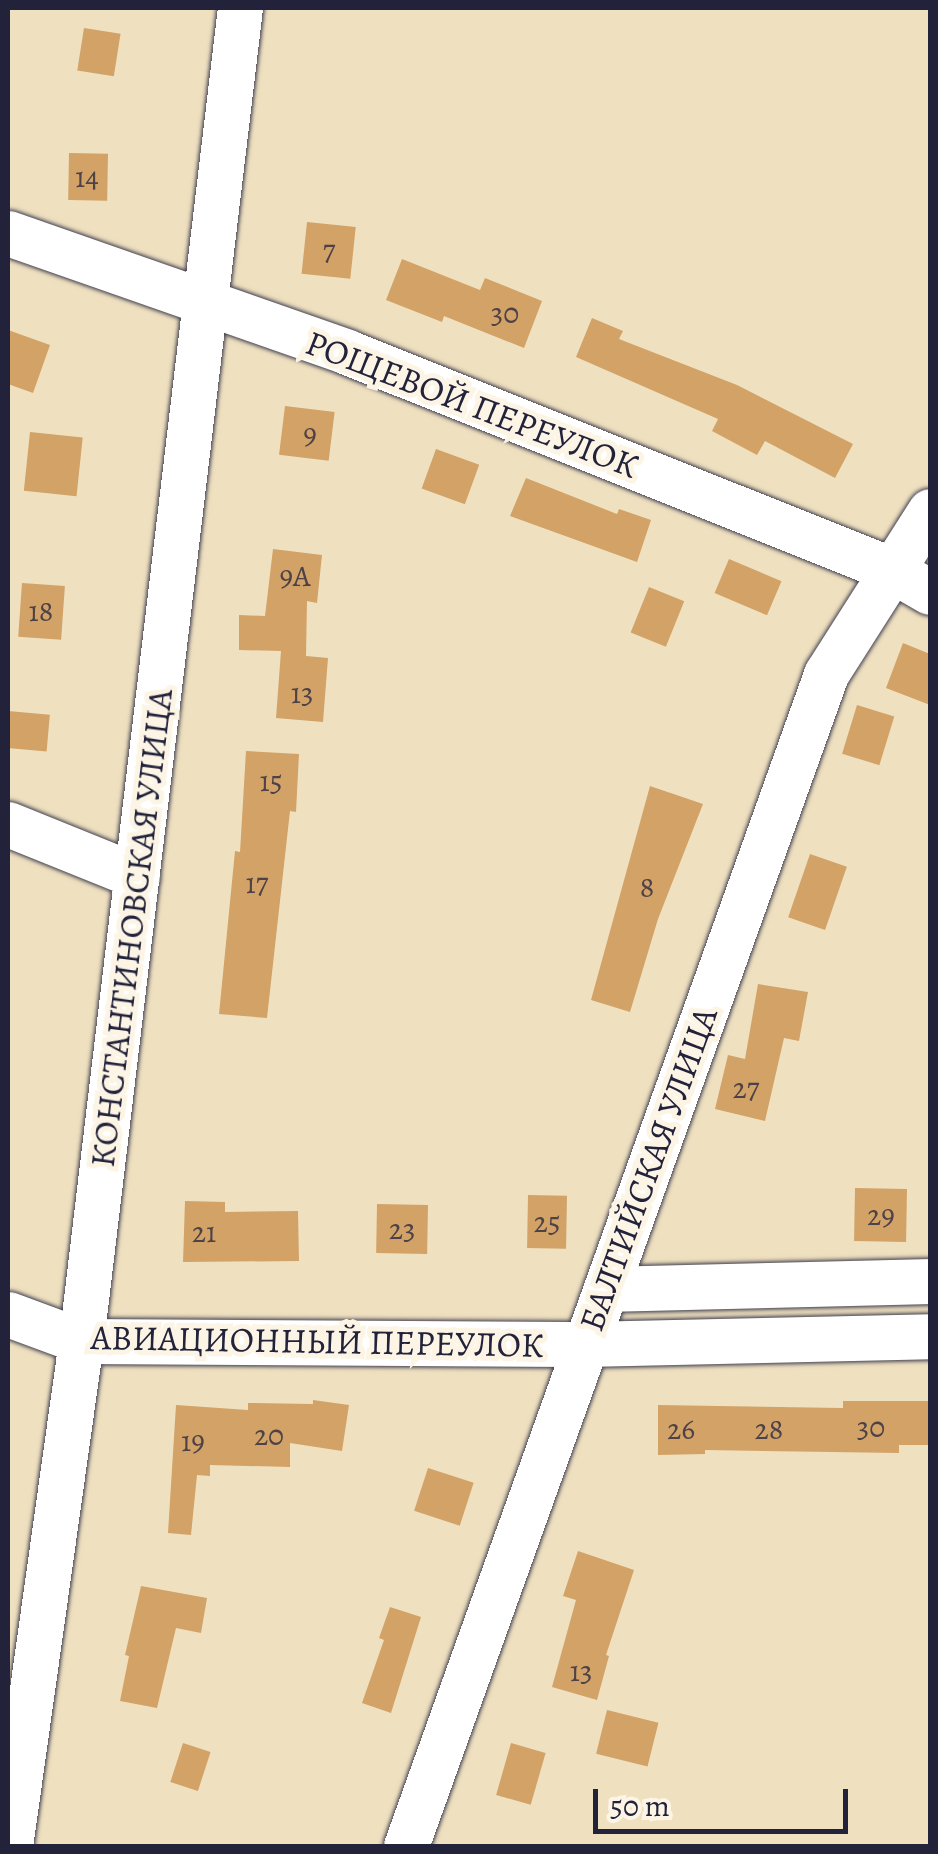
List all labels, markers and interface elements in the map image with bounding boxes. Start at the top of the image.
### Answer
house number: 14 [75,159,99,195]
house number: 7 [323,232,335,268]
house number: 30 [491,295,519,331]
street label: РОЩЕВОЙ ПЕРЕУЛОК [300,321,644,487]
house number: 9 [303,416,317,452]
house number: 9А [279,558,311,594]
house number: 18 [29,593,53,629]
house number: 13 [291,675,313,711]
street label: КОНСТАНТИНОВСКАЯ УЛИЦА [81,687,181,1169]
house number: 15 [259,763,283,799]
house number: 17 [246,865,268,901]
house number: 8 [640,869,654,905]
street label: БАЛТИЙСКАЯ УЛИЦА [570,1001,726,1337]
house number: 27 [733,1070,759,1106]
house number: 29 [867,1197,895,1233]
house number: 25 [533,1204,561,1240]
house number: 23 [389,1211,415,1247]
house number: 21 [192,1214,216,1250]
street label: АВИАЦИОННЫЙ ПЕРЕУЛОК [90,1316,544,1366]
house number: 30 [857,1409,885,1445]
house number: 26 [667,1411,695,1447]
house number: 28 [755,1411,783,1447]
house number: 20 [254,1417,284,1453]
house number: 19 [181,1423,205,1459]
house number: 13 [570,1653,592,1689]
scale bar [598,1769,853,1831]
text: 50 m [610,1786,670,1826]

